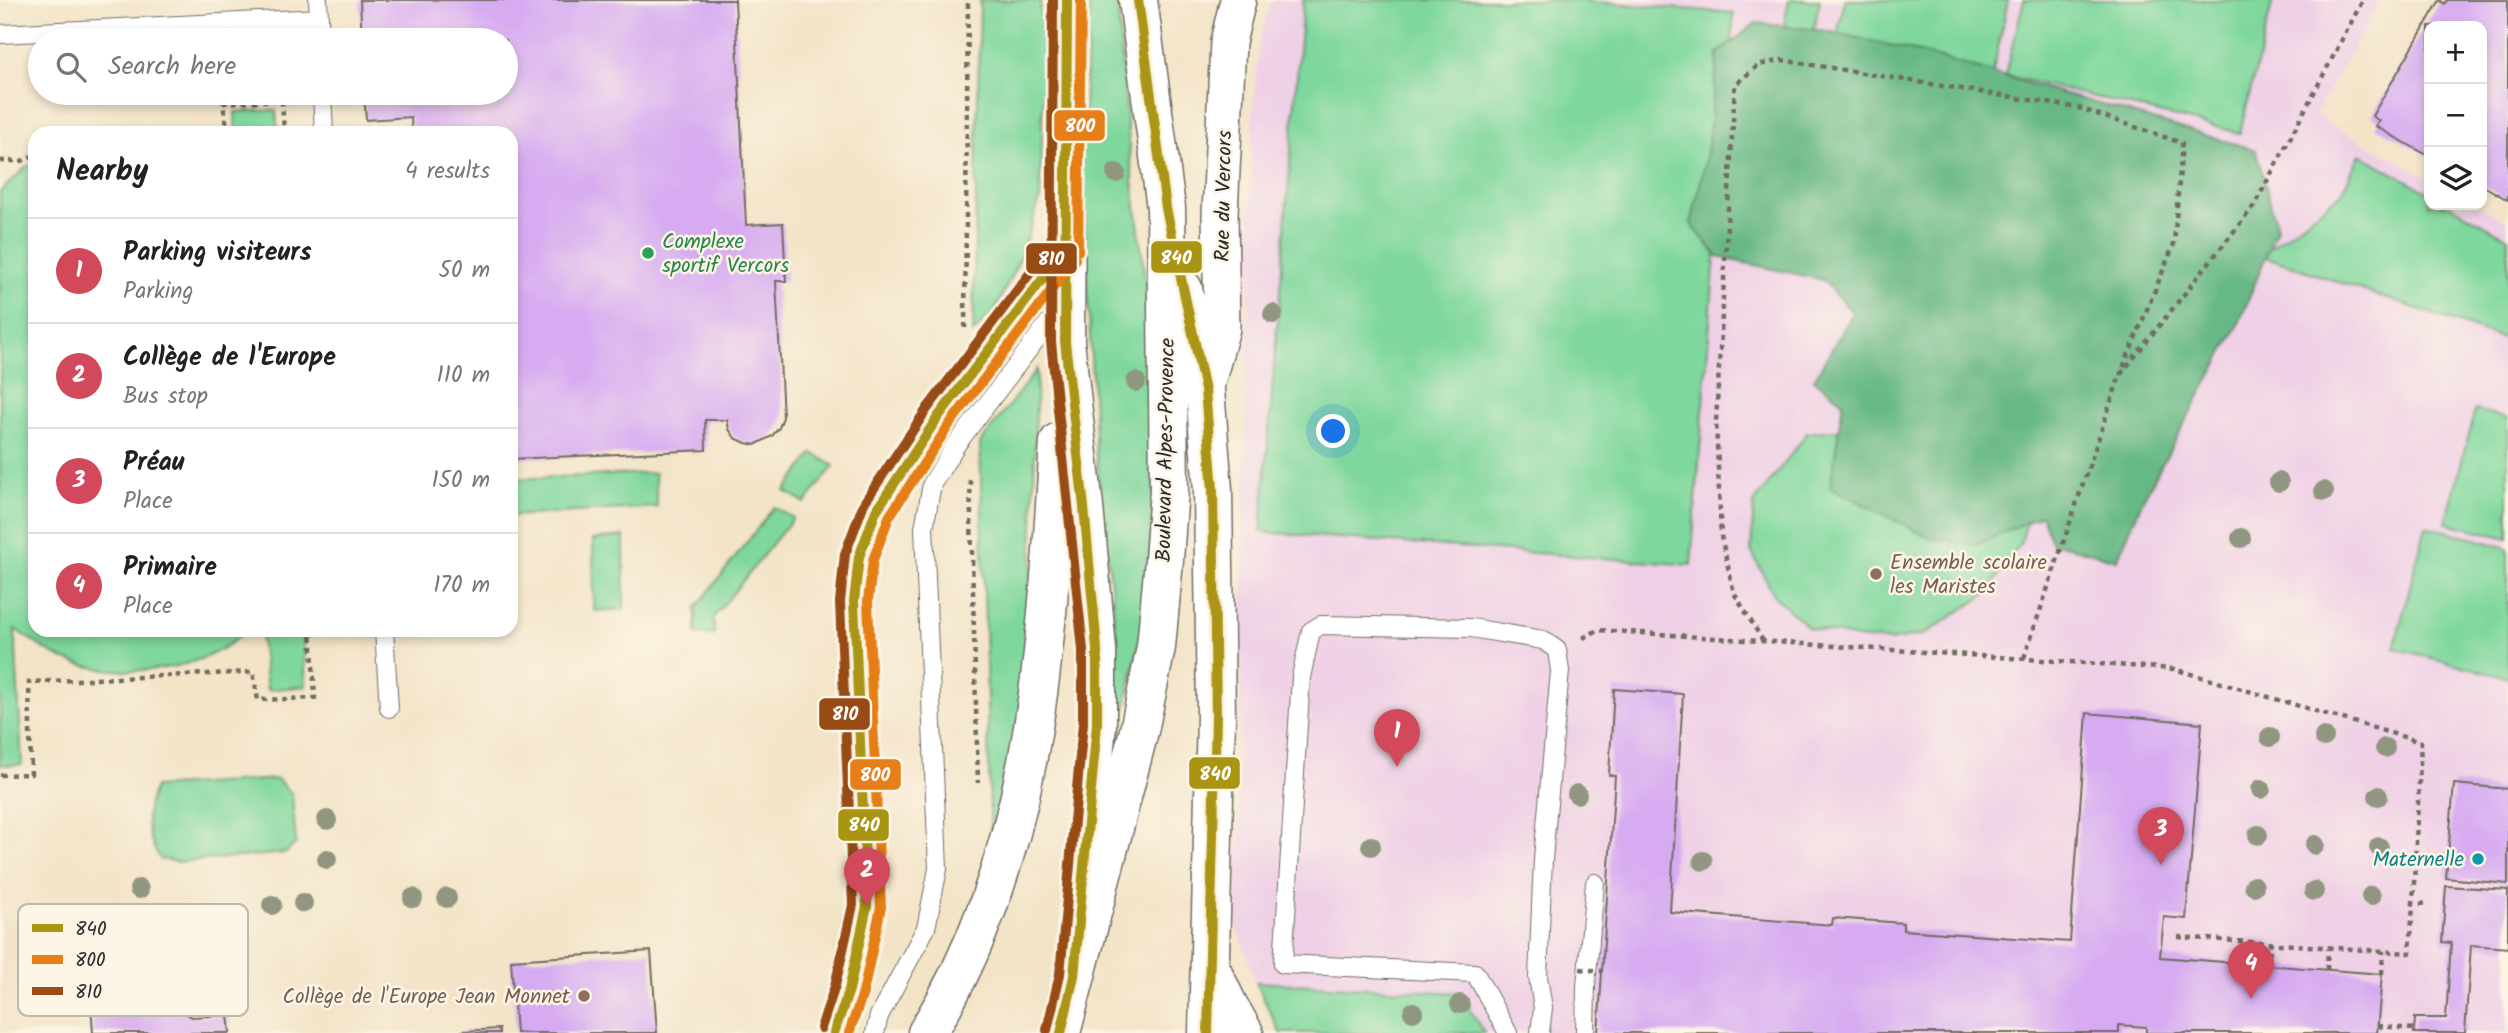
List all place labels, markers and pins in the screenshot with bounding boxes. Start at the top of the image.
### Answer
place label: Complexe sportif Vercors [662,226,789,283]
marker: Complexe sportif Vercors [640,245,656,261]
place label: Ensemble scolaire les Maristes [1890,547,2047,604]
marker: Ensemble scolaire les Maristes [1868,566,1884,582]
pin: 1 [1374,709,1420,767]
pin: 3 [2138,807,2184,865]
place label: Maternelle [2373,844,2465,877]
pin: 2 [844,848,890,906]
marker: Maternelle [2470,851,2486,867]
pin: 4 [2228,941,2274,999]
place label: Collège de l'Europe Jean Monnet [282,981,571,1014]
marker: Collège de l'Europe Jean Monnet [576,988,592,1004]

